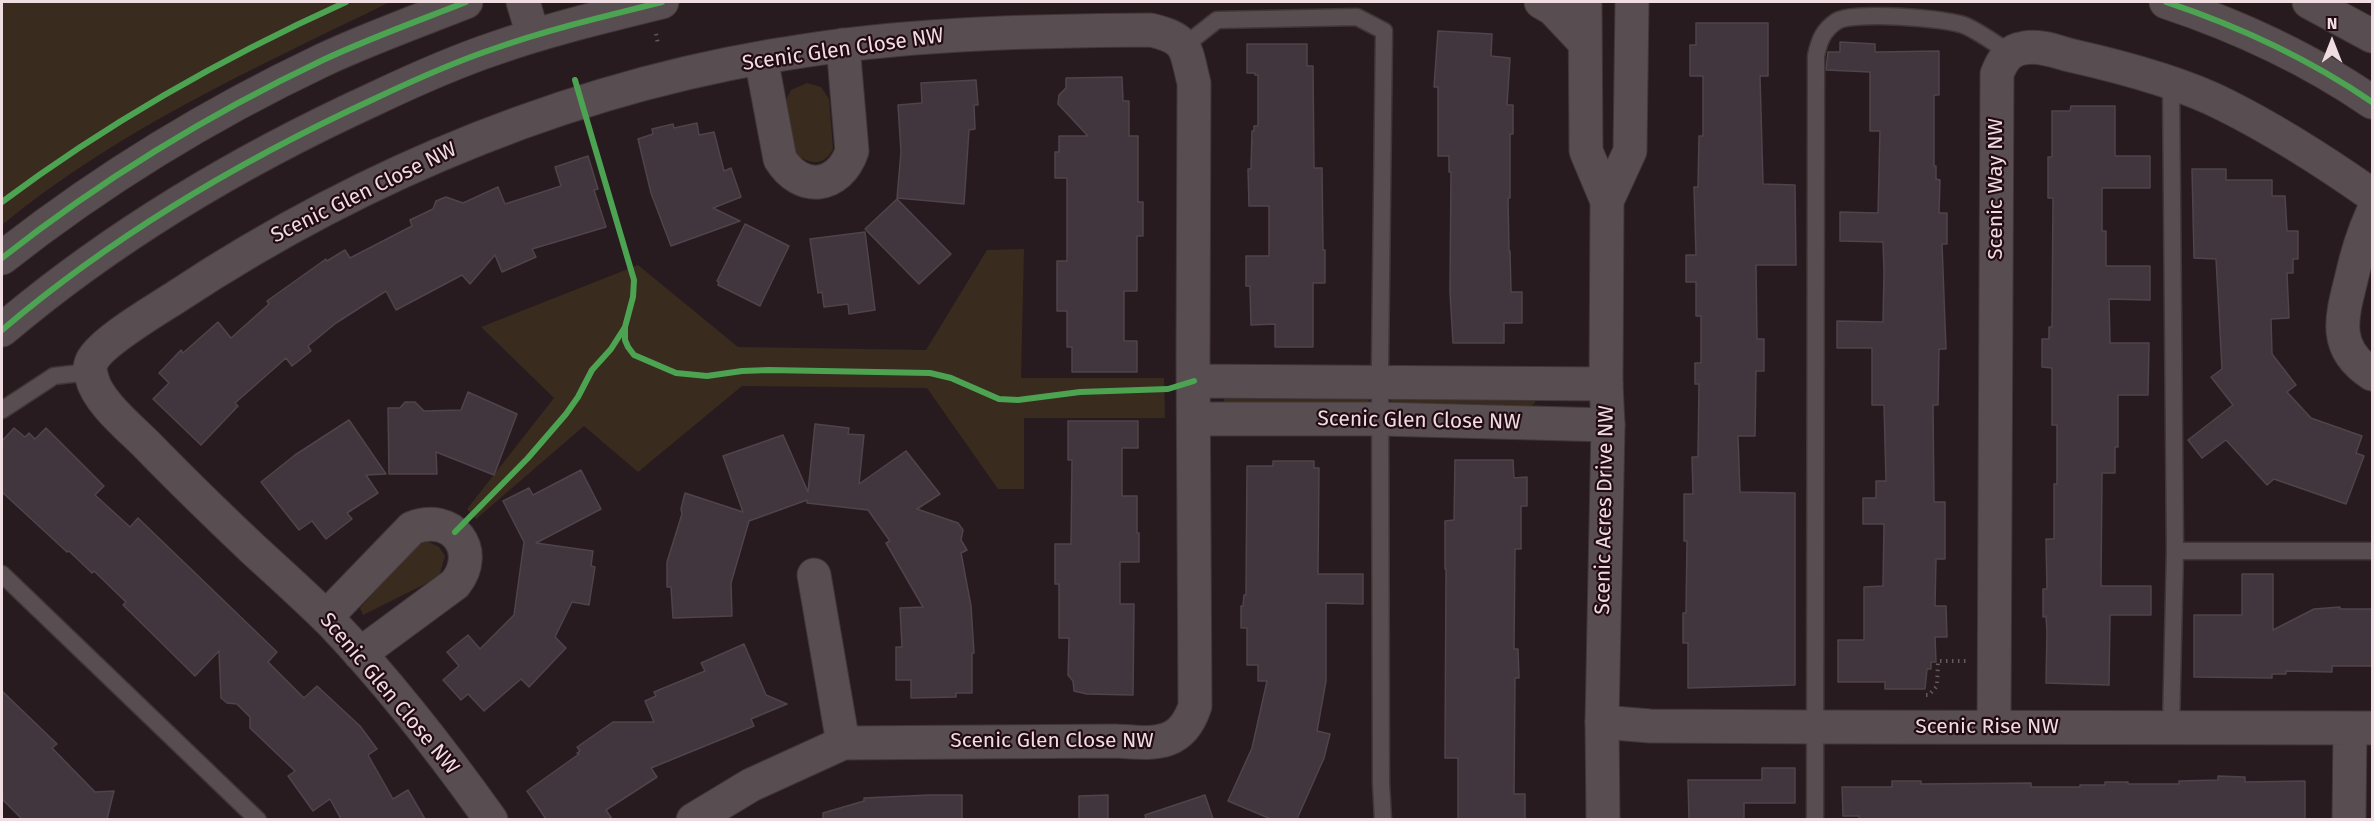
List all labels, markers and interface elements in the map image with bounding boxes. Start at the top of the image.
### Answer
north arrow [2302,12,2362,72]
text: N [2327,14,2337,33]
street label: Scenic Glen Close NW [741,23,945,77]
street label: Scenic Way NW [1983,118,2009,260]
street label: Scenic Glen Close NW [267,137,461,249]
street label: Scenic Acres Drive NW [1591,405,1619,615]
street label: Scenic Glen Close NW [1317,407,1521,435]
street label: Scenic Glen Close NW [314,608,464,780]
street label: Scenic Rise NW [1915,714,2059,740]
street label: Scenic Glen Close NW [950,728,1154,754]

